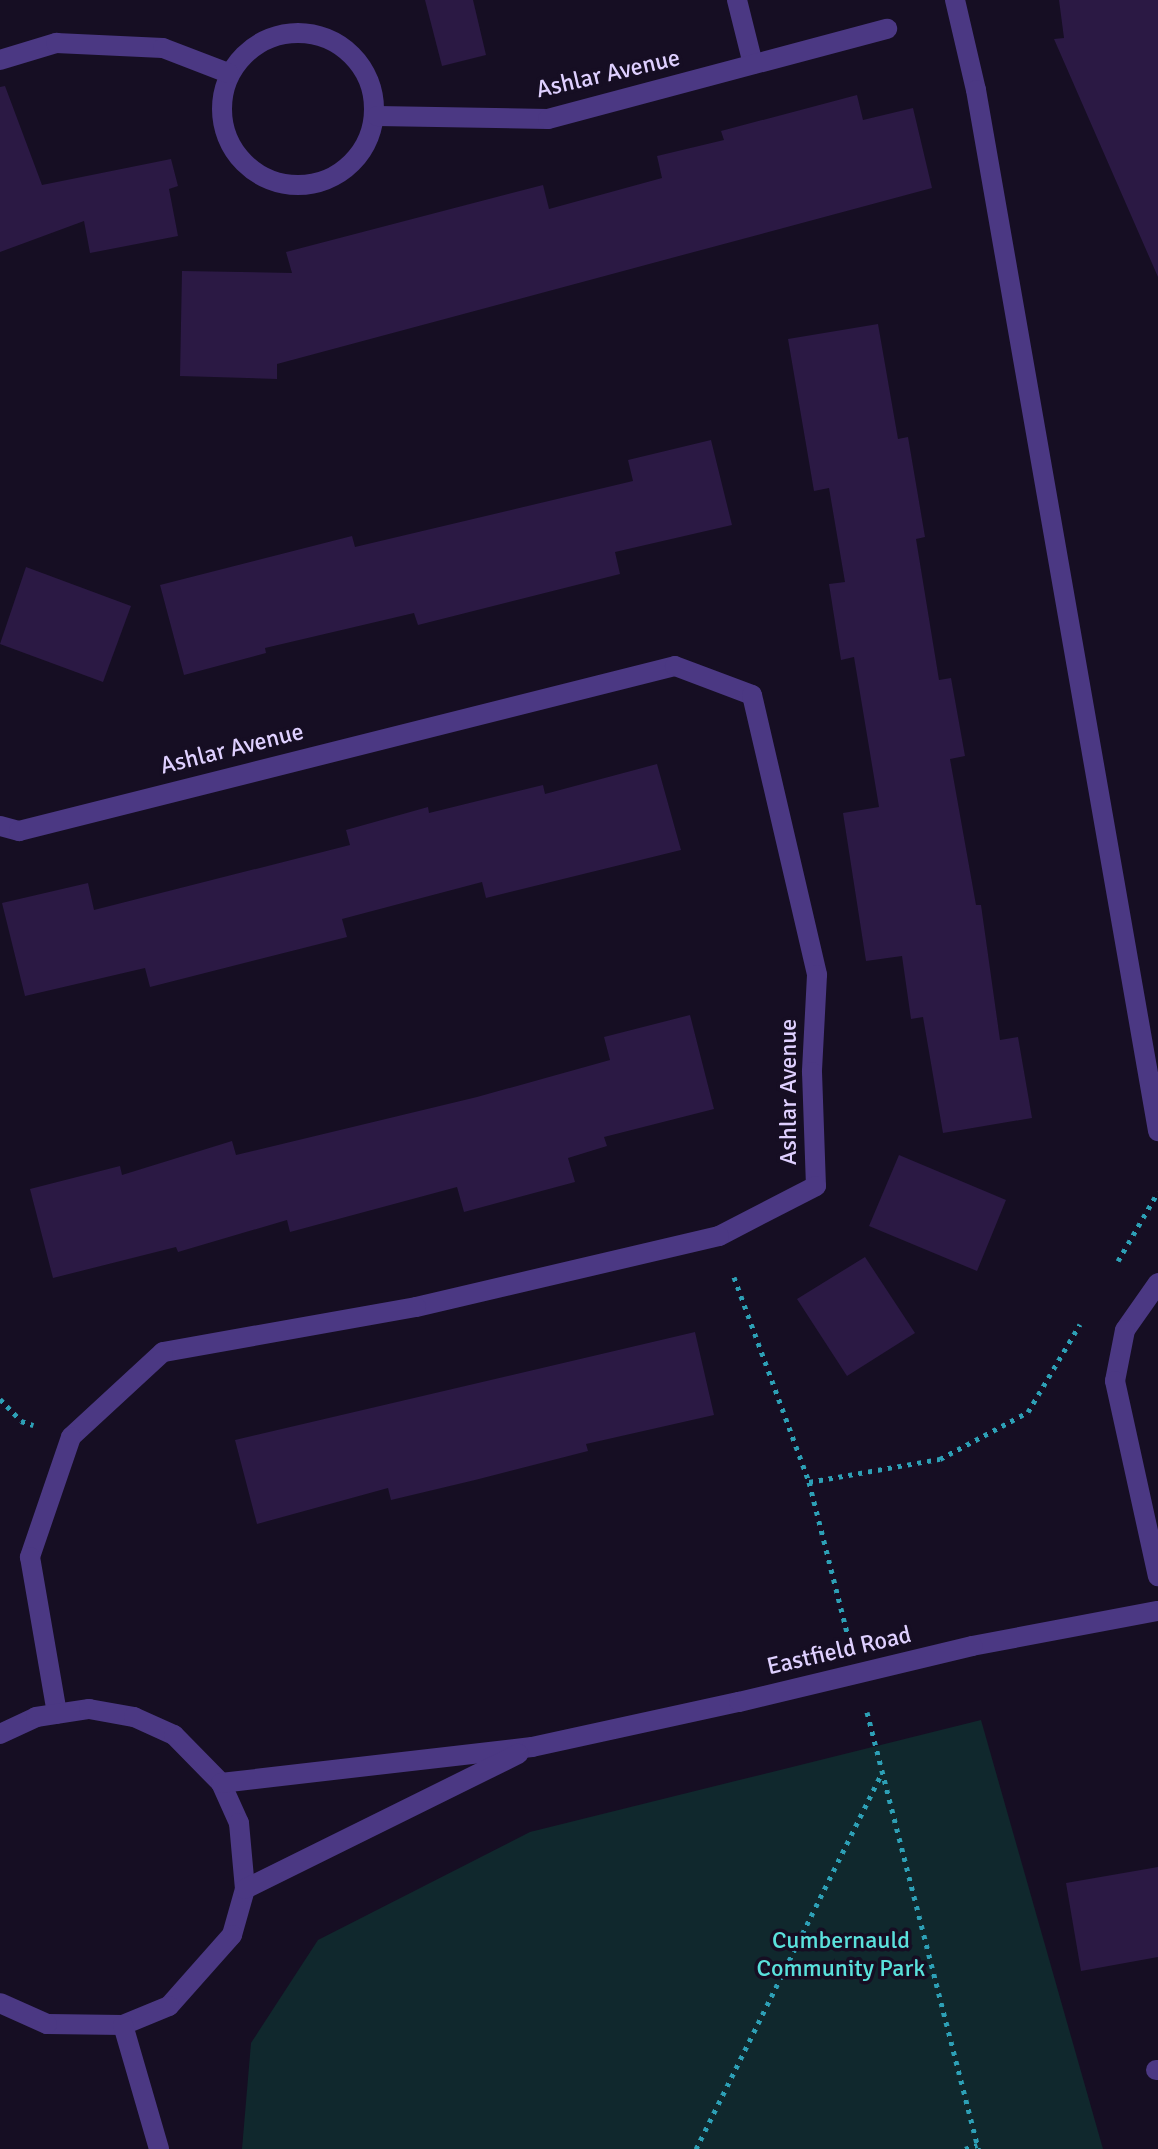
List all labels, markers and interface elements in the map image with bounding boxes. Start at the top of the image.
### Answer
street label: Ashlar Avenue [533,43,683,105]
street label: Ashlar Avenue [157,717,307,781]
street label: Ashlar Avenue [775,1019,803,1165]
street label: Eastfield Road [764,1620,914,1682]
park label: Cumbernauld Community Park [757,1927,925,1983]

